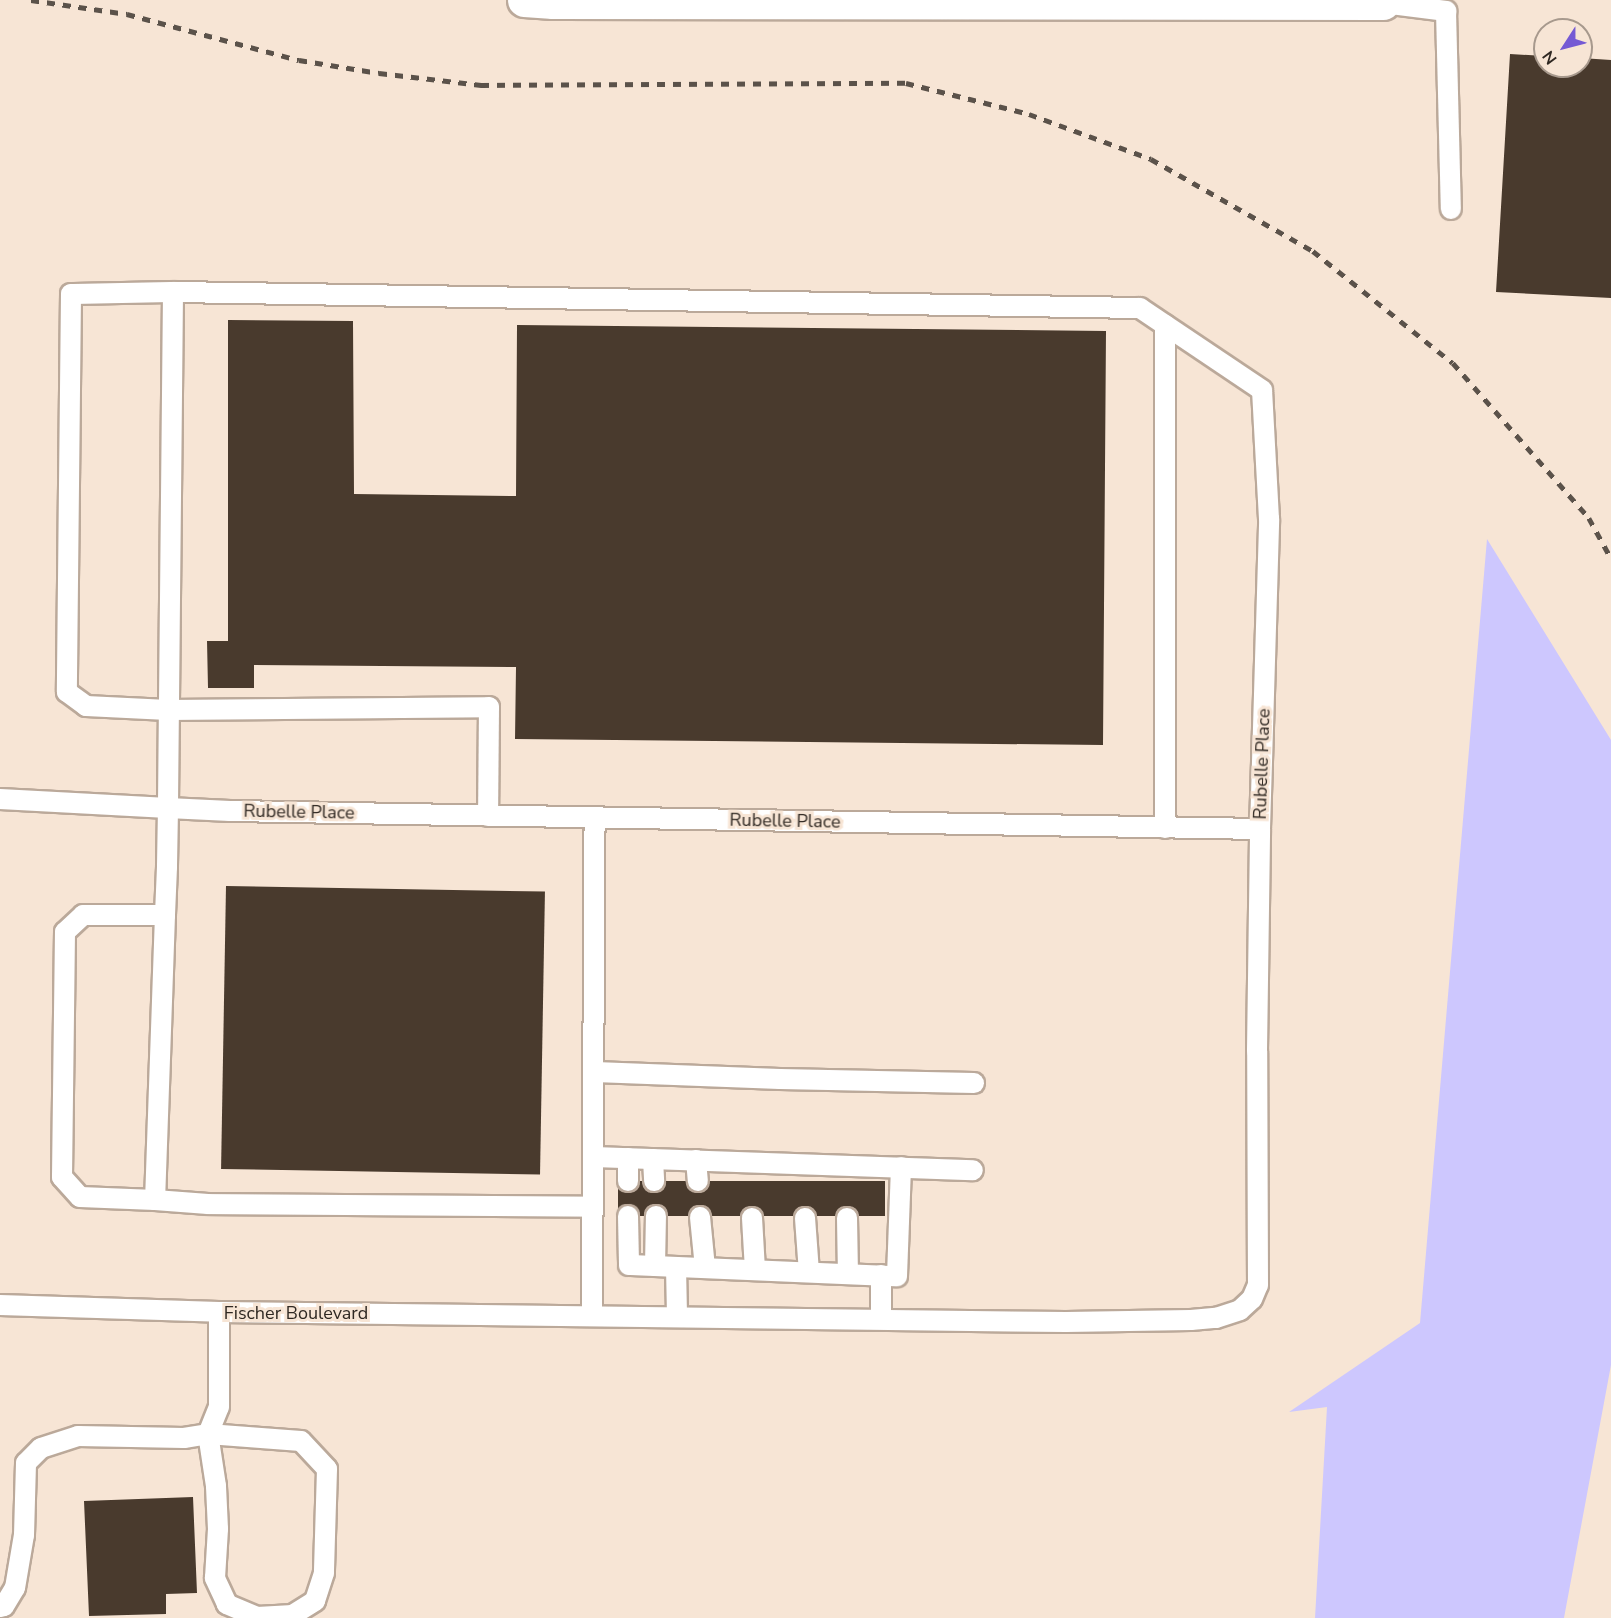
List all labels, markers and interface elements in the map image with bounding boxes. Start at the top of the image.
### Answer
north arrow [1533,18,1593,78]
text: N [1538,46,1562,69]
street label: Rubelle Place [1249,708,1275,820]
street label: Rubelle Place [243,800,355,824]
street label: Rubelle Place [729,809,841,833]
street label: Fischer Boulevard [224,1302,368,1324]

